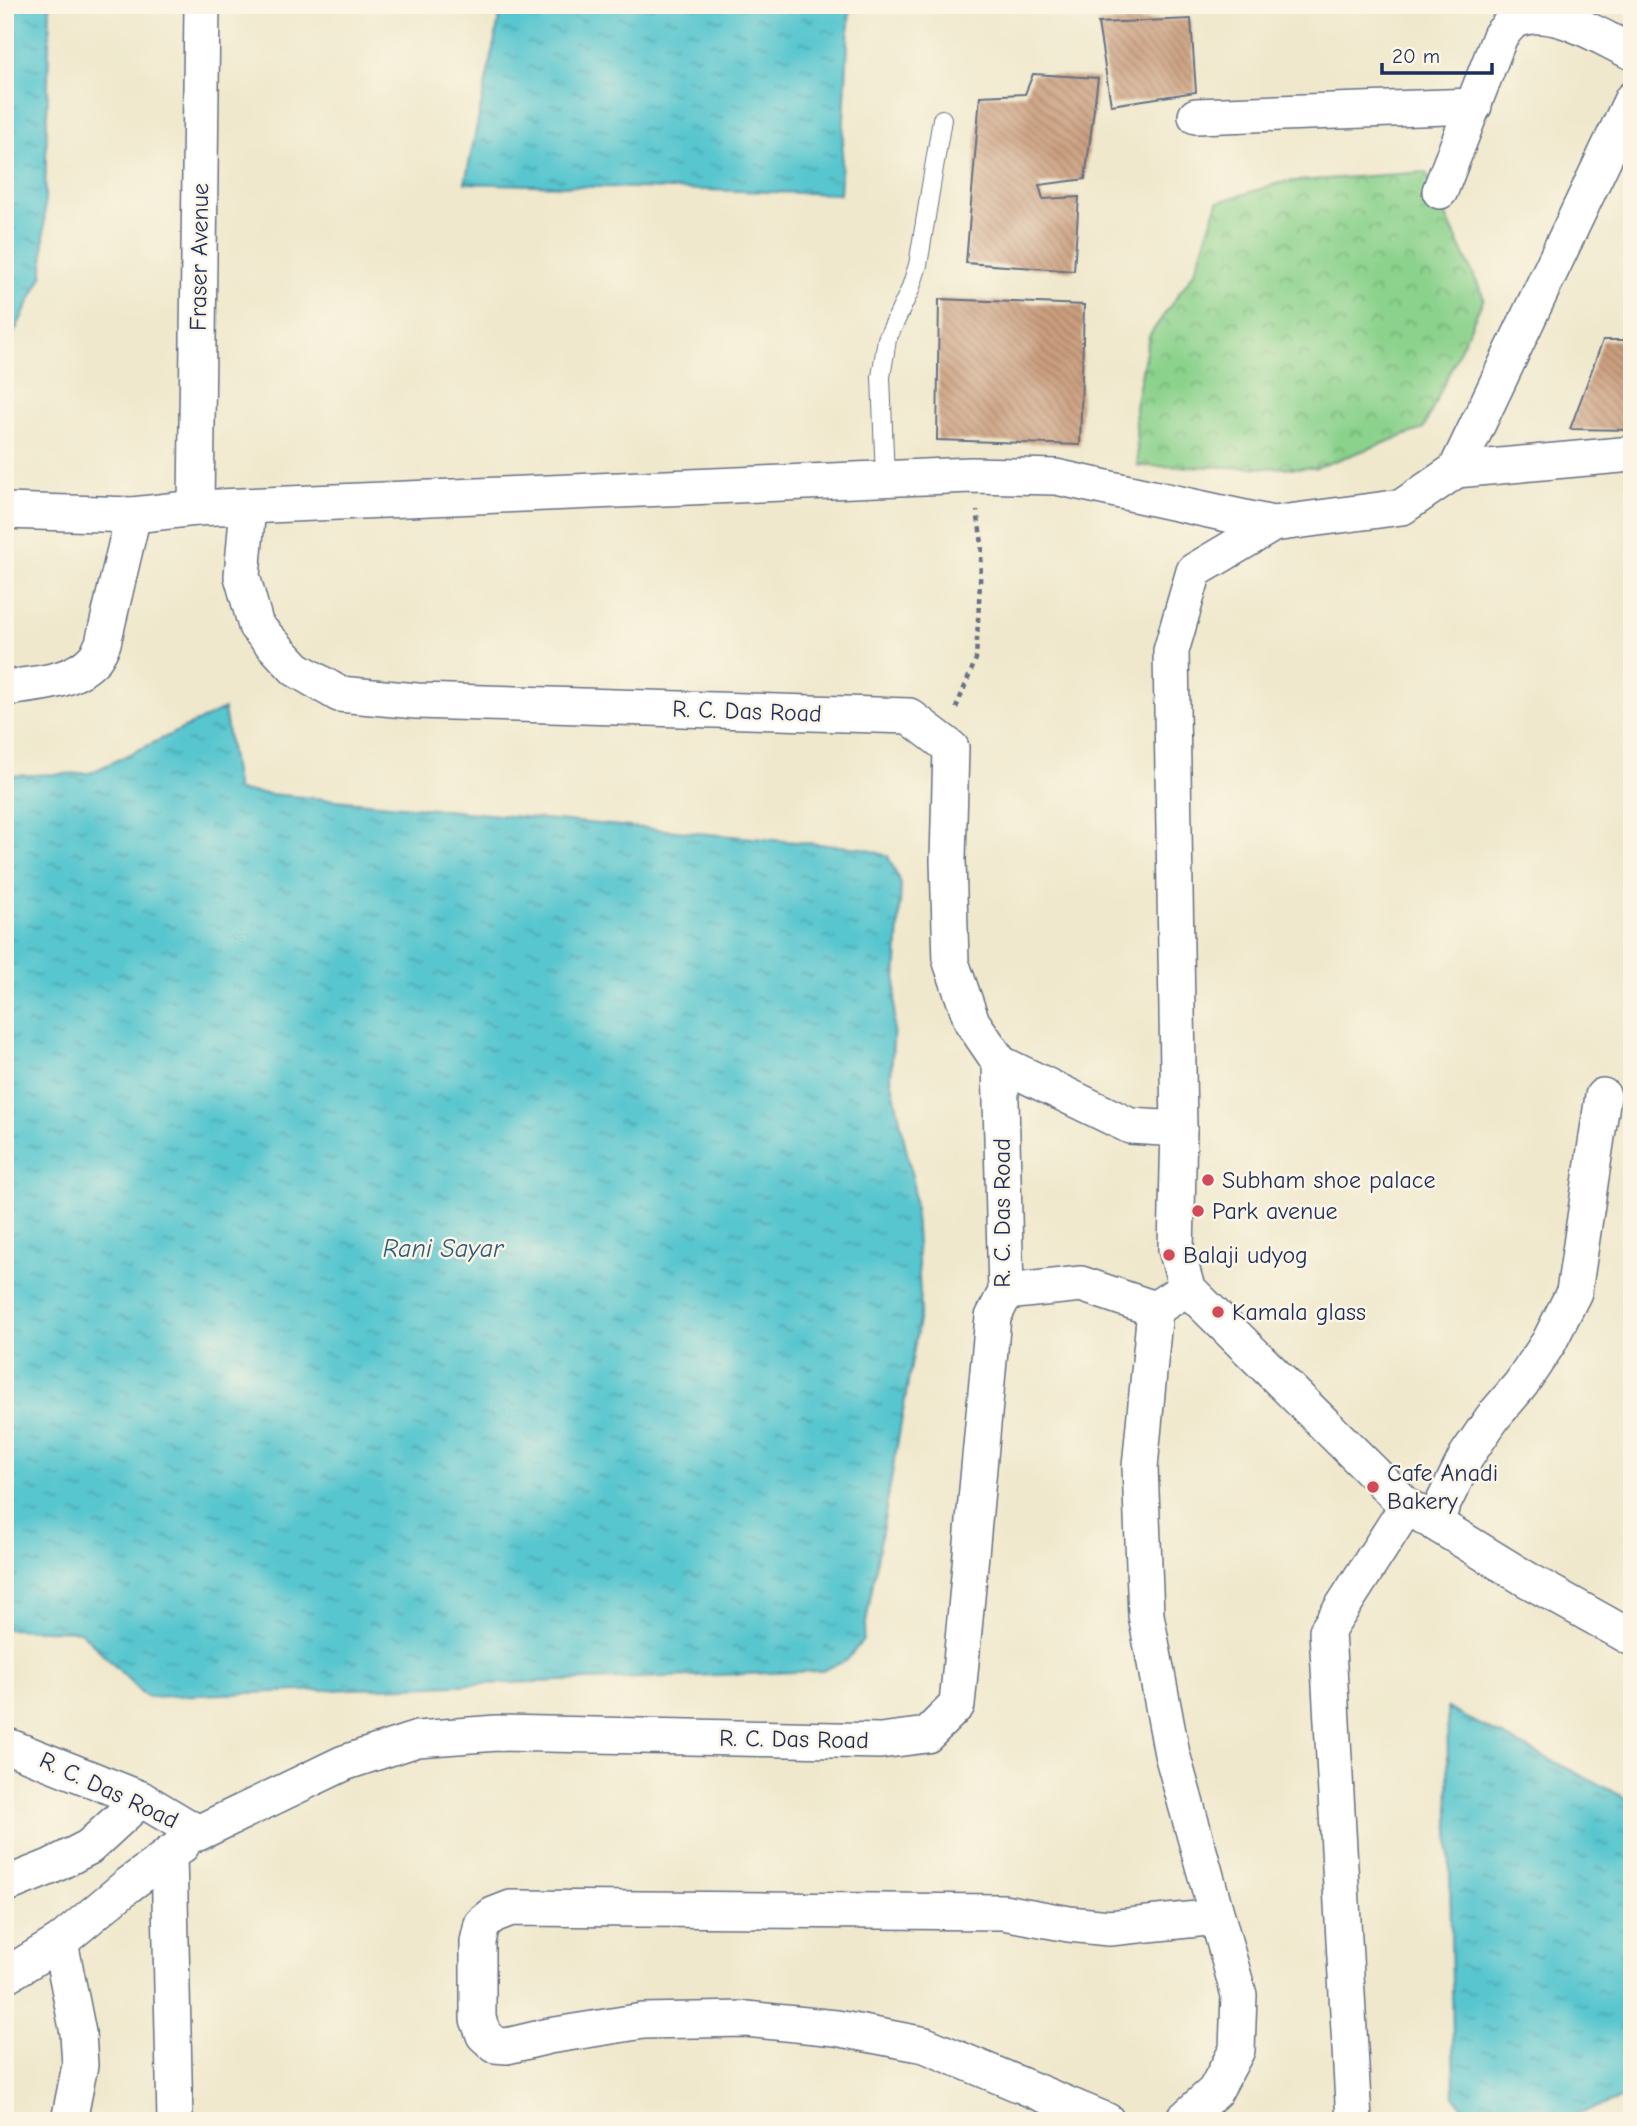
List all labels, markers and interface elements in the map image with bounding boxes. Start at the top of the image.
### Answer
scale bar [1382,32,1492,76]
text: 20 m [1392,44,1440,68]
street label: Fraser Avenue [184,183,214,331]
street label: R. C. Das Road [672,694,822,728]
street label: R. C. Das Road [988,1138,1016,1288]
place label: Subham shoe palace [1222,1166,1435,1194]
marker: Subham shoe palace [1200,1172,1216,1188]
place label: Park avenue [1212,1197,1338,1225]
marker: Park avenue [1190,1203,1206,1219]
water label: Rani Sayar [383,1234,505,1264]
place label: Balaji udyog [1183,1241,1308,1269]
marker: Balaji udyog [1161,1247,1177,1263]
place label: Kamala glass [1232,1298,1366,1326]
marker: Kamala glass [1210,1304,1226,1320]
place label: Cafe Anadi Bakery [1387,1459,1498,1515]
marker: Cafe Anadi Bakery [1365,1479,1381,1495]
street label: R. C. Das Road [719,1724,869,1754]
street label: R. C. Das Road [35,1746,183,1834]

